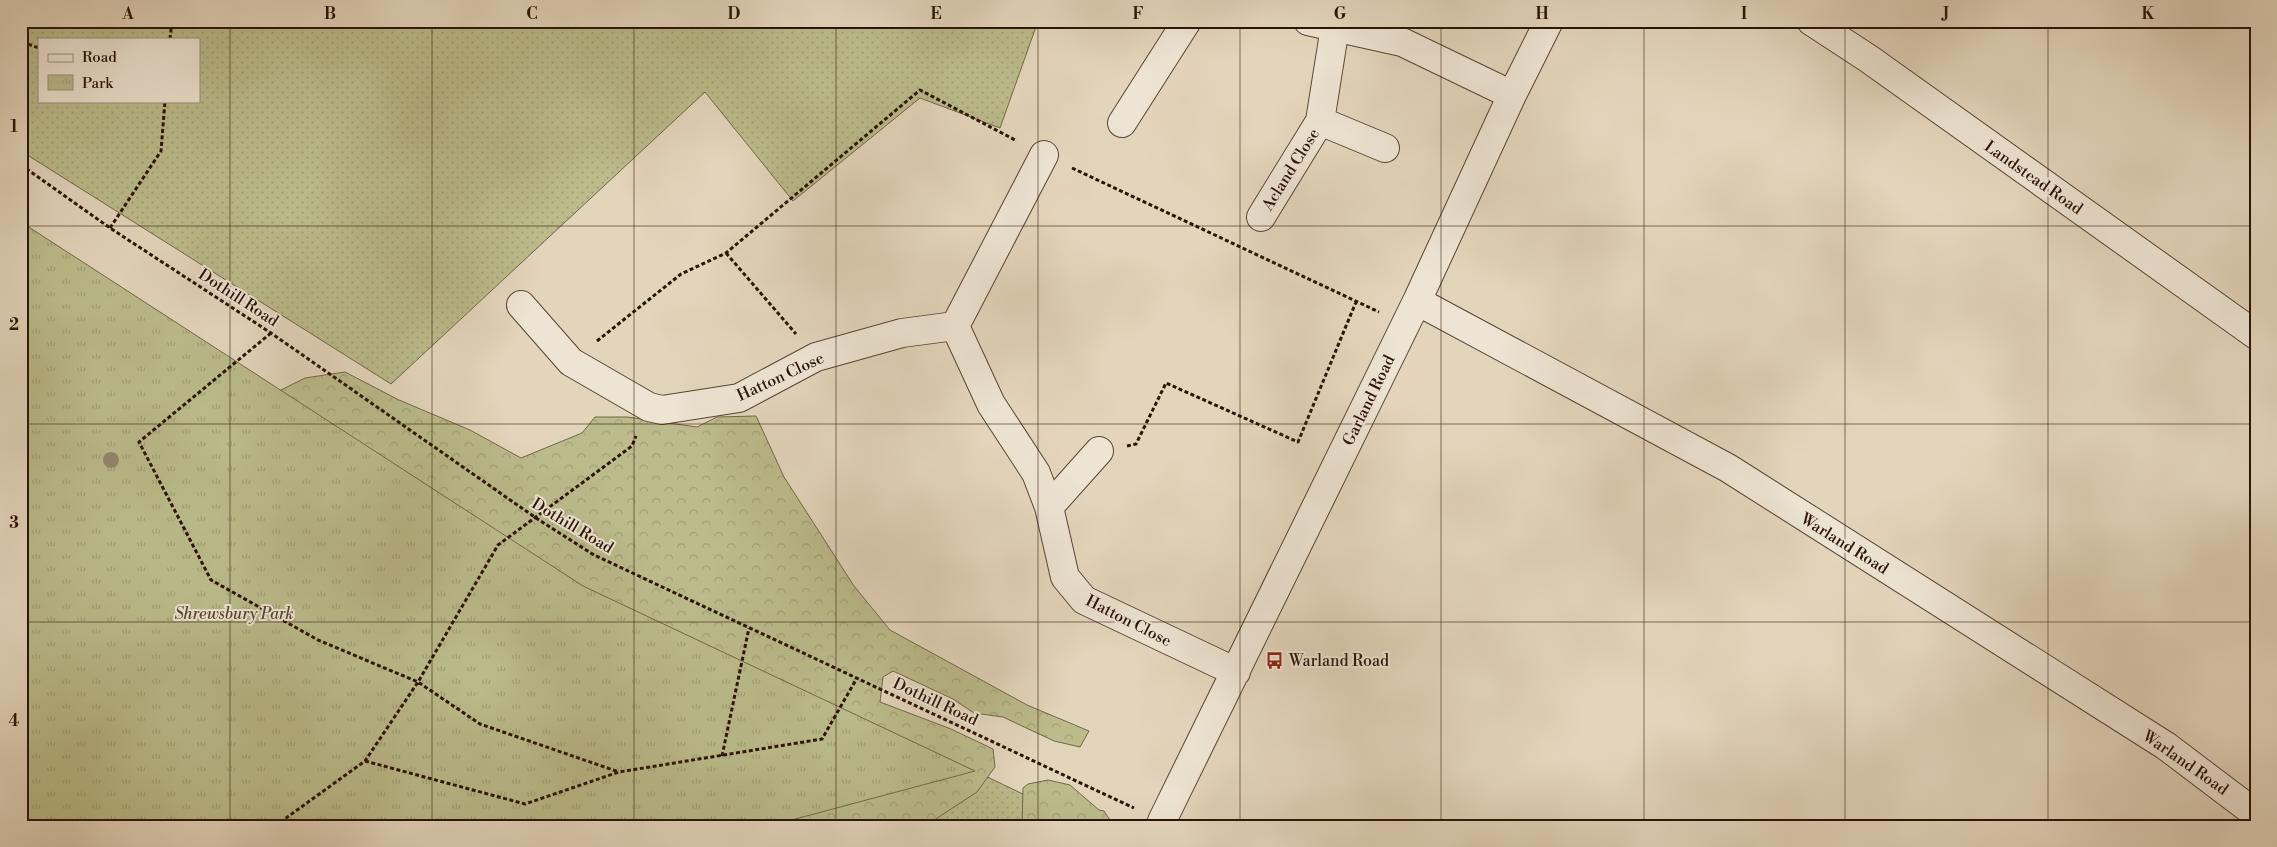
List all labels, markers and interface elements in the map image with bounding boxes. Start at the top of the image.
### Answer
text: A [121,4,134,24]
text: B [324,4,336,24]
text: C [526,4,538,24]
text: D [728,4,741,24]
text: E [930,4,942,24]
text: F [1132,4,1144,24]
text: G [1334,4,1347,24]
text: H [1535,4,1549,24]
text: I [1741,4,1747,24]
text: J [1941,4,1949,24]
text: K [2142,4,2156,24]
legend [38,38,200,102]
text: Road [82,48,117,67]
text: Park [82,74,114,93]
text: 1 [10,117,18,137]
street label: Acland Close [1257,125,1324,215]
street label: Landstead Road [1980,136,2087,219]
street label: Dothill Road [194,264,282,331]
text: 2 [9,315,19,335]
street label: Hatton Close [734,348,827,406]
street label: Garland Road [1338,352,1399,449]
street label: Dothill Road [528,494,617,558]
street label: Warland Road [1796,508,1892,579]
text: 3 [9,513,19,533]
street label: Hatton Close [1082,591,1175,651]
park label: Shrewsbury Park [174,604,294,624]
bus stop icon: Warland Road [1265,650,1285,670]
place label: Warland Road [1288,651,1389,671]
street label: Dothill Road [890,673,981,730]
text: 4 [9,711,20,731]
street label: Warland Road [2138,725,2232,800]

